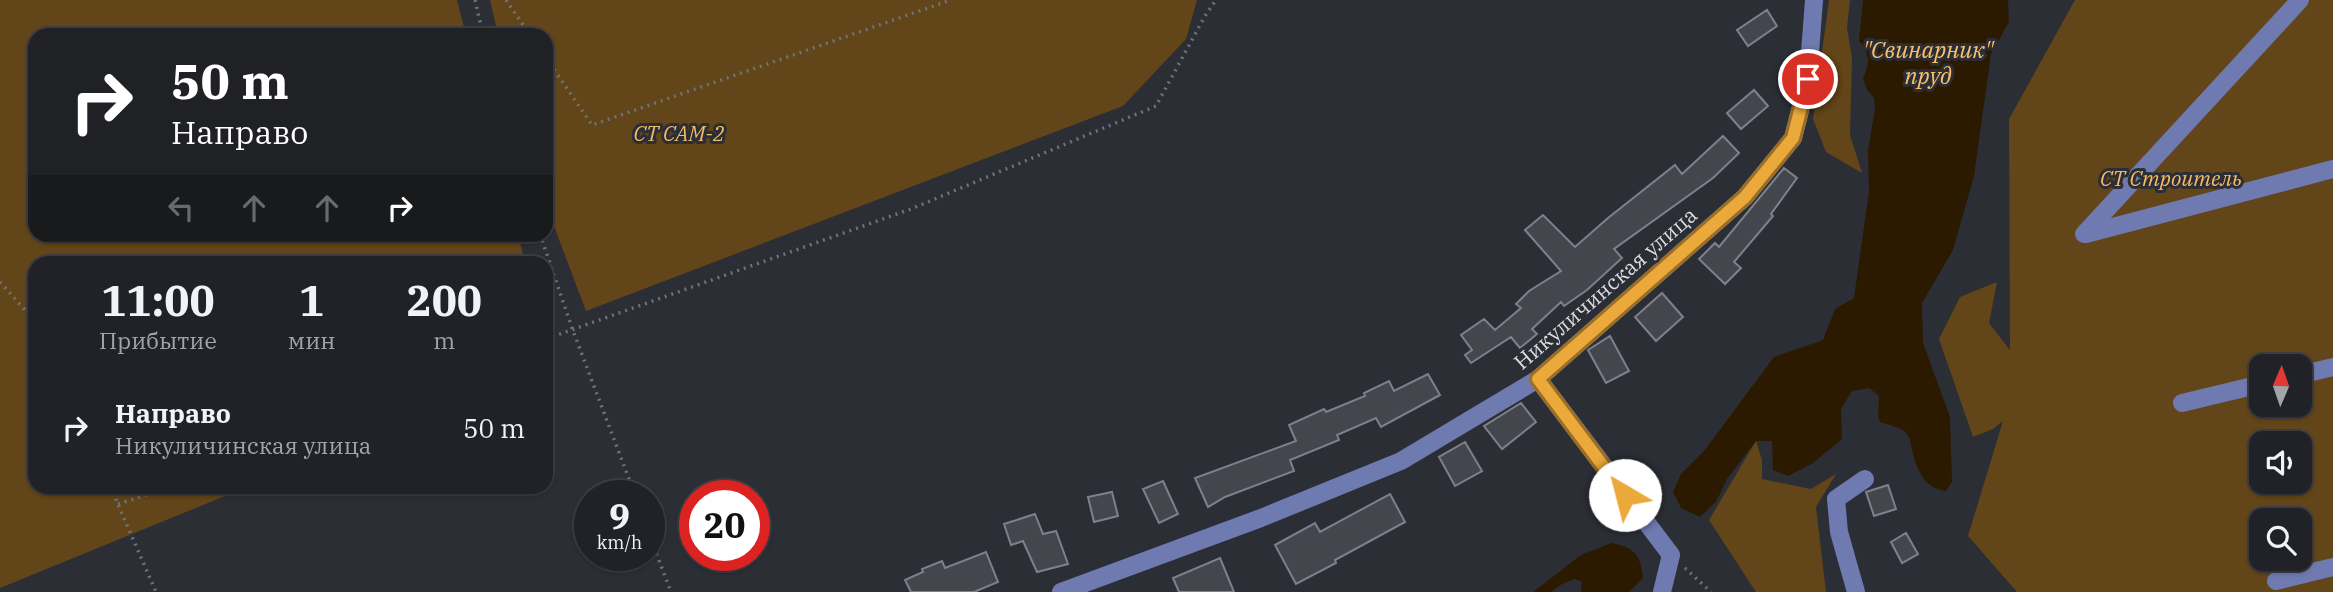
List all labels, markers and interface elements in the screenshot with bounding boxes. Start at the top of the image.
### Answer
water label: "Свинарник" пруд [1863,34,1995,90]
text: 50 m [171,49,289,112]
pin [1778,49,1838,109]
icon: right [56,56,147,147]
icon: arrive [1789,60,1827,98]
text: Направо [171,111,308,153]
park label: СТ САМ-2 [634,119,724,147]
park label: СТ Строитель [2100,164,2242,192]
icon: left [162,189,200,227]
icon: ahead [235,189,273,227]
icon: ahead [308,189,346,227]
icon: right [381,189,419,227]
street label: Никуличинская улица [1507,201,1703,375]
text: 11:00 [101,273,215,328]
text: 1 [299,273,324,328]
text: 200 [406,273,482,328]
text: Прибытие [99,325,217,355]
text: мин [288,325,336,355]
text: m [433,325,455,355]
north arrow [2249,354,2312,416]
map controls [2249,354,2312,571]
text: Направо [115,396,231,430]
icon: right [56,409,94,447]
text: 50 m [463,411,525,445]
text: Никуличинская улица [115,430,371,460]
button: sound [2249,431,2312,494]
position arrow [1588,458,1662,532]
speed limit sign: 20 [679,480,770,571]
text: 9 [609,493,630,539]
button: search [2249,508,2312,571]
text: km/h [597,531,642,554]

